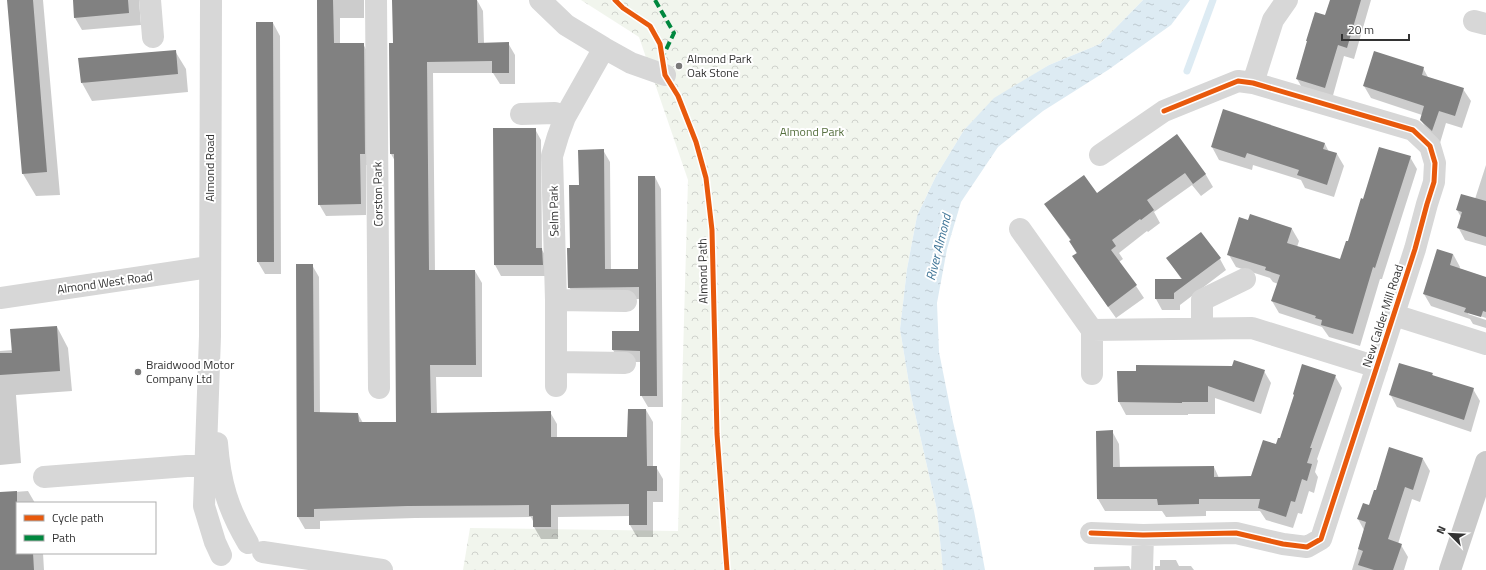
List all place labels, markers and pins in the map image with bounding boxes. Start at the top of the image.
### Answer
place label: Almond Park Oak Stone [687,49,752,82]
marker: Almond Park Oak Stone [674,61,684,71]
place label: Braidwood Motor Company Ltd [146,355,234,388]
marker: Braidwood Motor Company Ltd [133,367,143,377]

